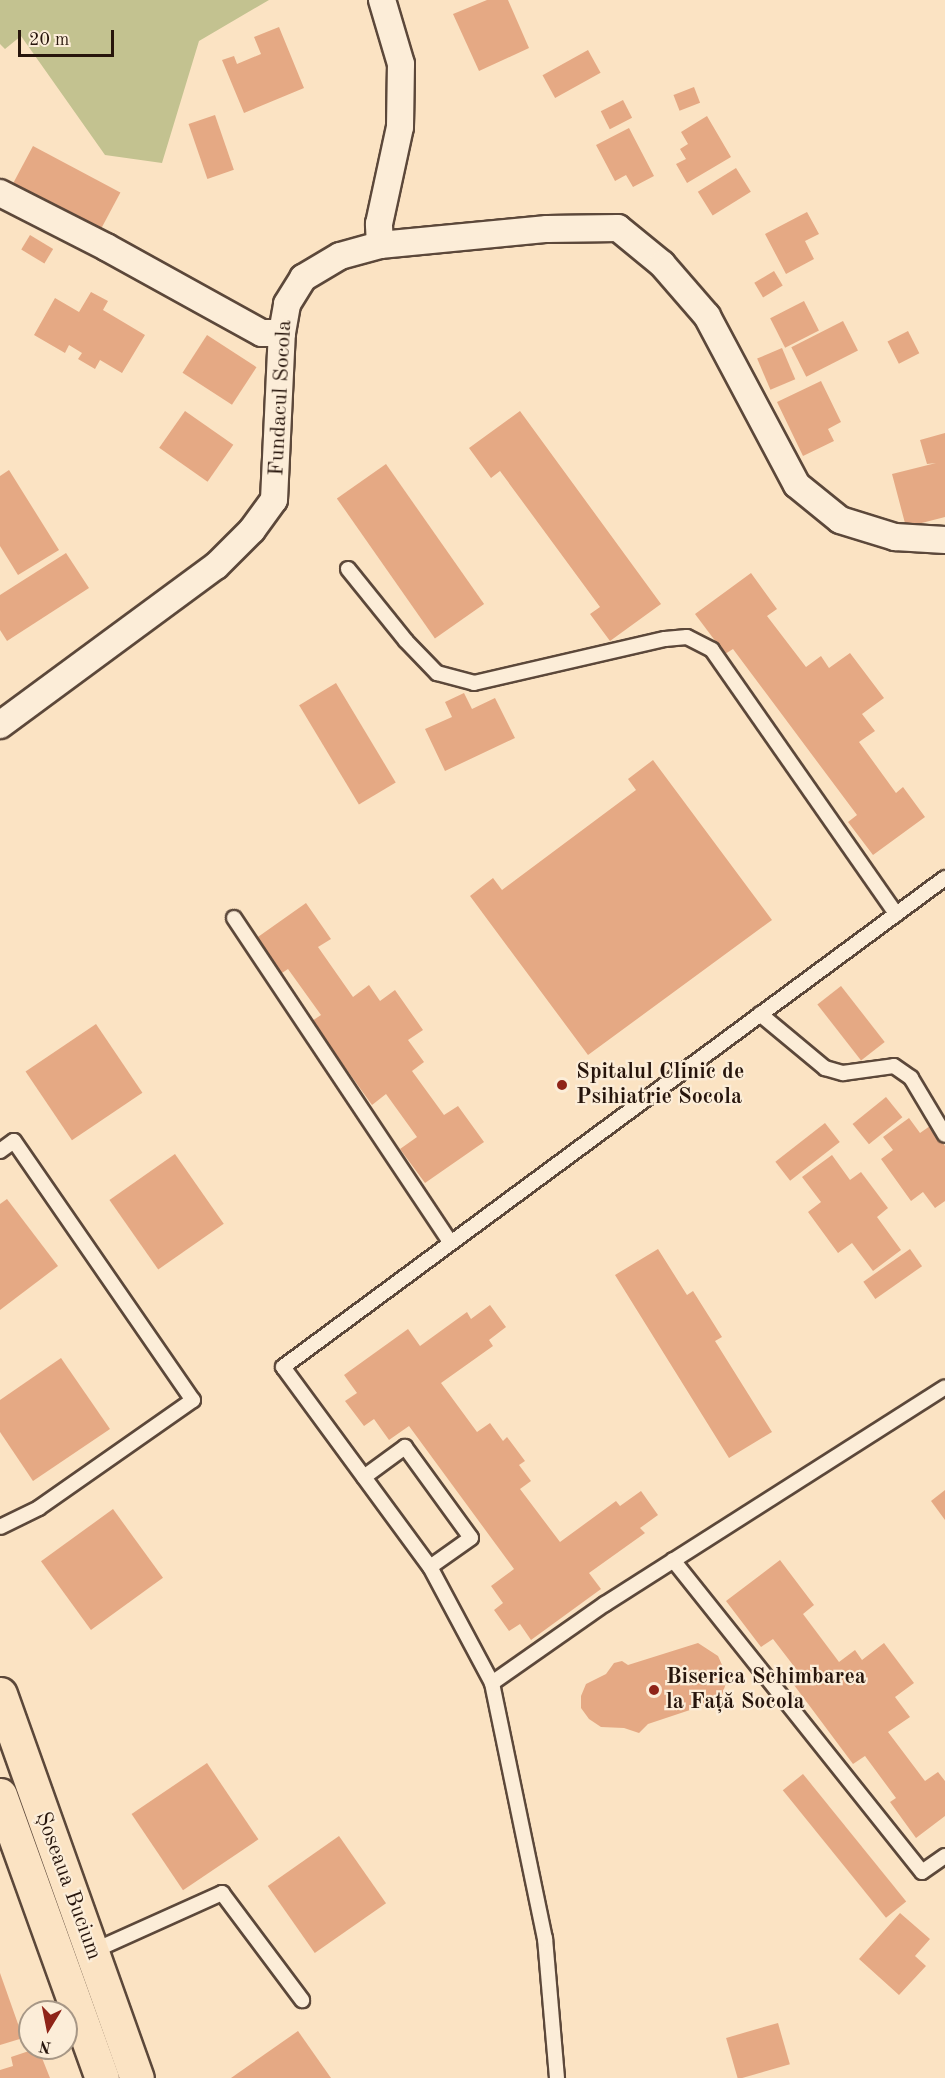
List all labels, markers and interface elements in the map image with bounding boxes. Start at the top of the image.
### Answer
scale bar [21,18,117,56]
text: 20 m [29,31,69,49]
street label: Fundacul Socola [264,319,298,477]
place label: Spitalul Clinic de Psihiatrie Socola [576,1059,744,1110]
marker: Spitalul Clinic de Psihiatrie Socola [553,1076,571,1094]
place label: Biserica Schimbarea la Față Socola [666,1664,866,1716]
marker: Biserica Schimbarea la Față Socola [647,1683,661,1697]
street label: Șoseaua Bucium [29,1808,107,1964]
north arrow [18,2000,78,2060]
text: N [38,2037,53,2055]

